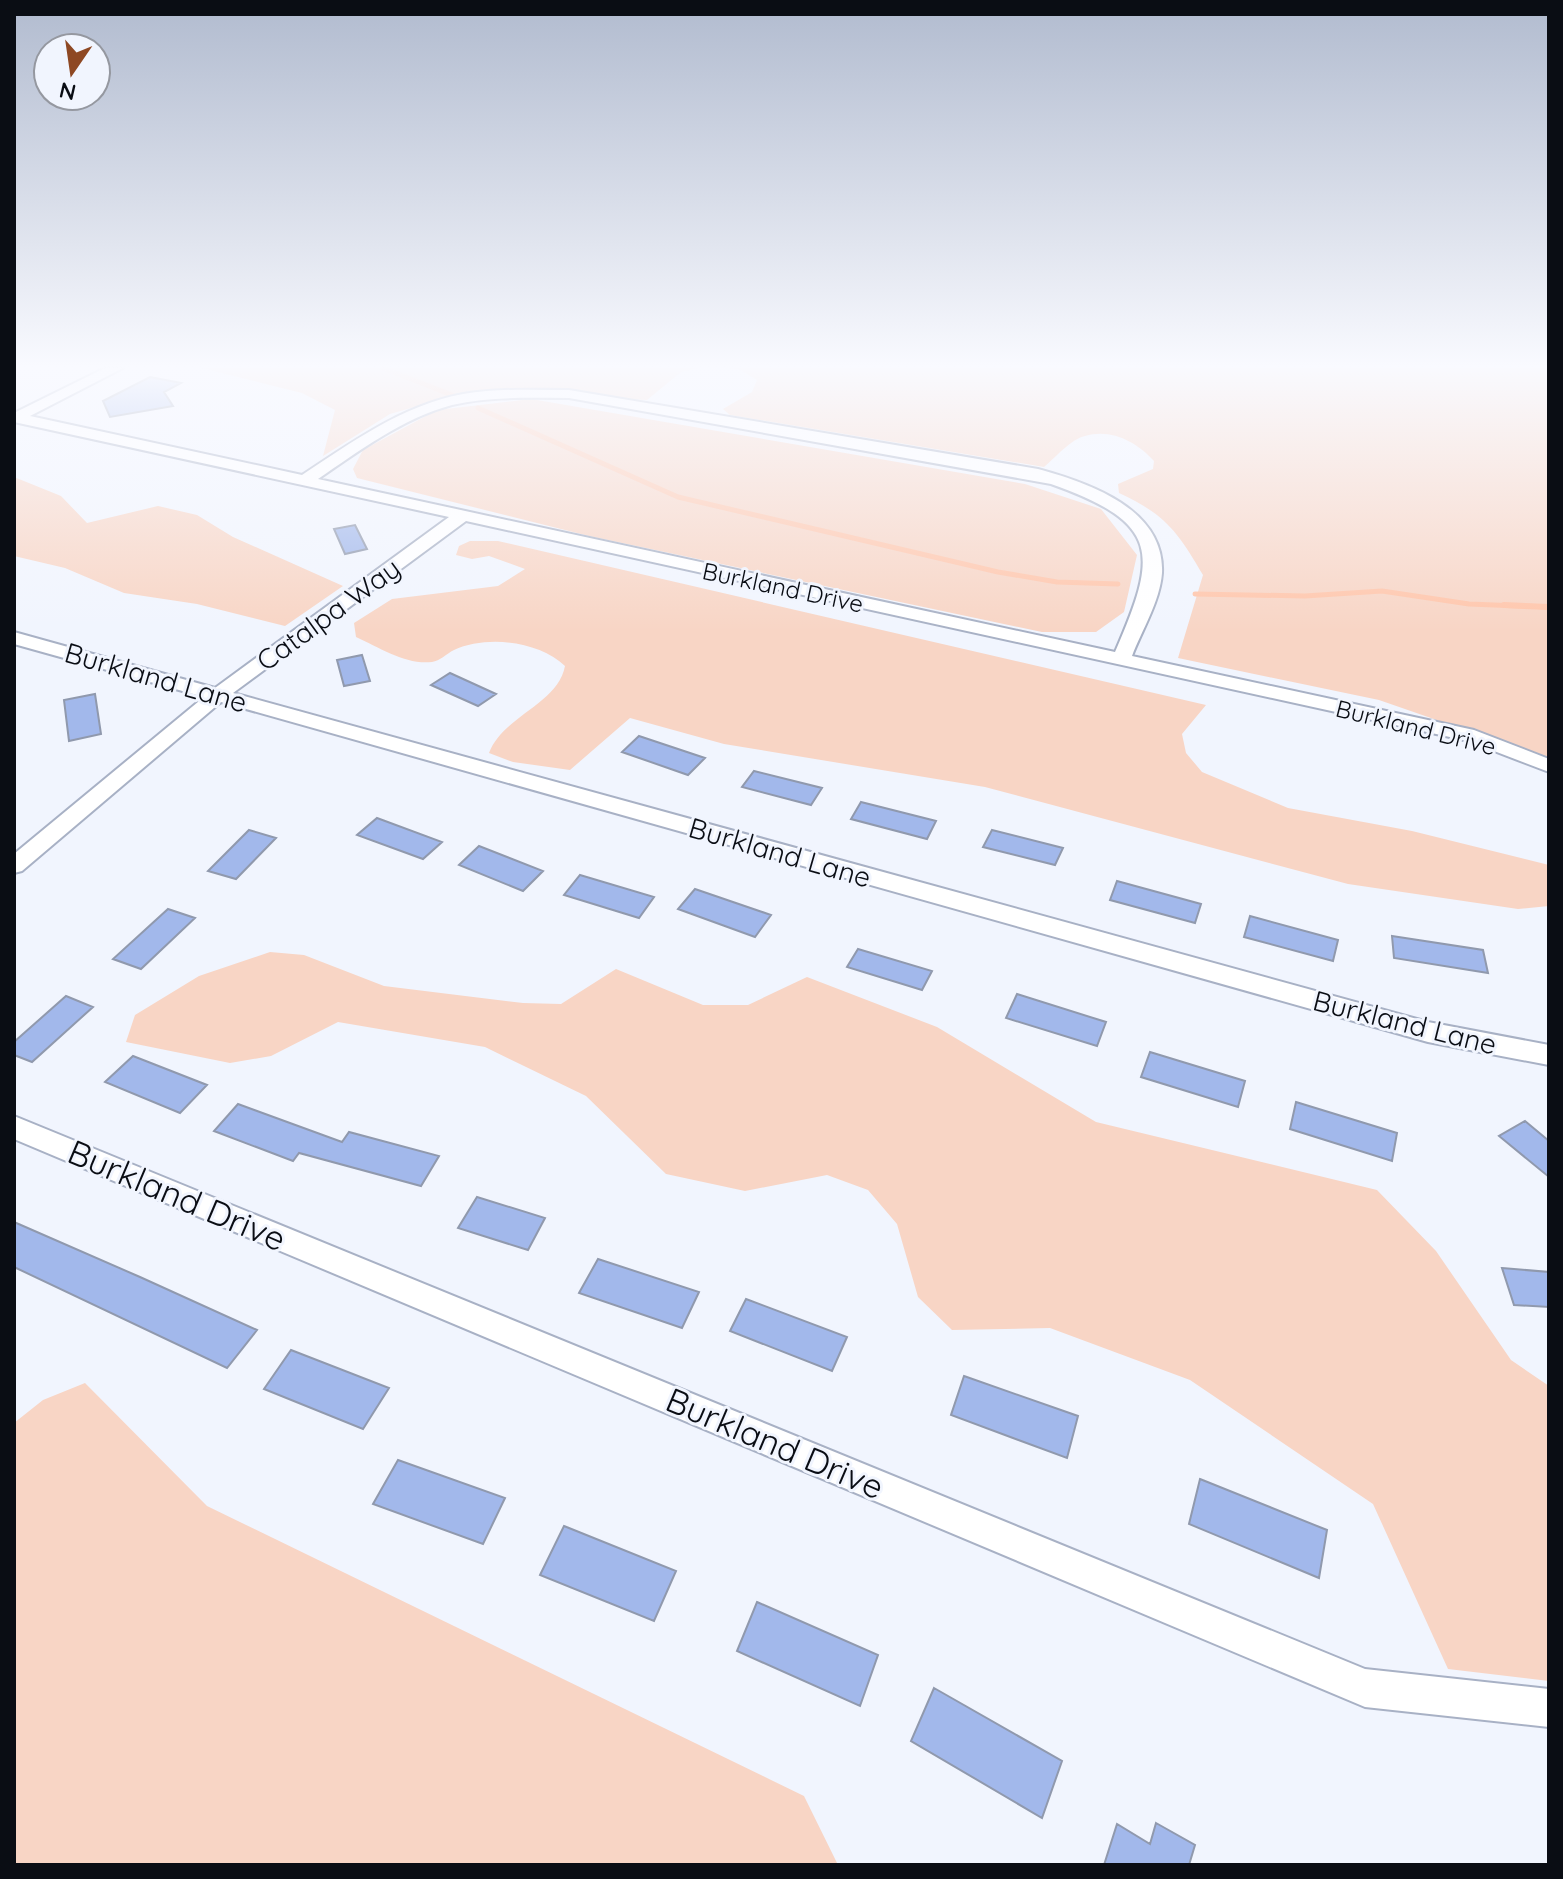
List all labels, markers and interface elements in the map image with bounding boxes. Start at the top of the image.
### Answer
north arrow [32,32,112,112]
text: N [56,76,79,107]
street label: Catalpa Way [249,550,407,678]
street label: Burkland Drive [700,555,866,619]
street label: Burkland Lane [61,634,251,720]
street label: Burkland Drive [1333,693,1499,761]
street label: Burkland Lane [685,809,875,895]
street label: Burkland Lane [1310,982,1500,1062]
street label: Burkland Drive [62,1130,292,1260]
street label: Burkland Drive [660,1378,890,1508]

